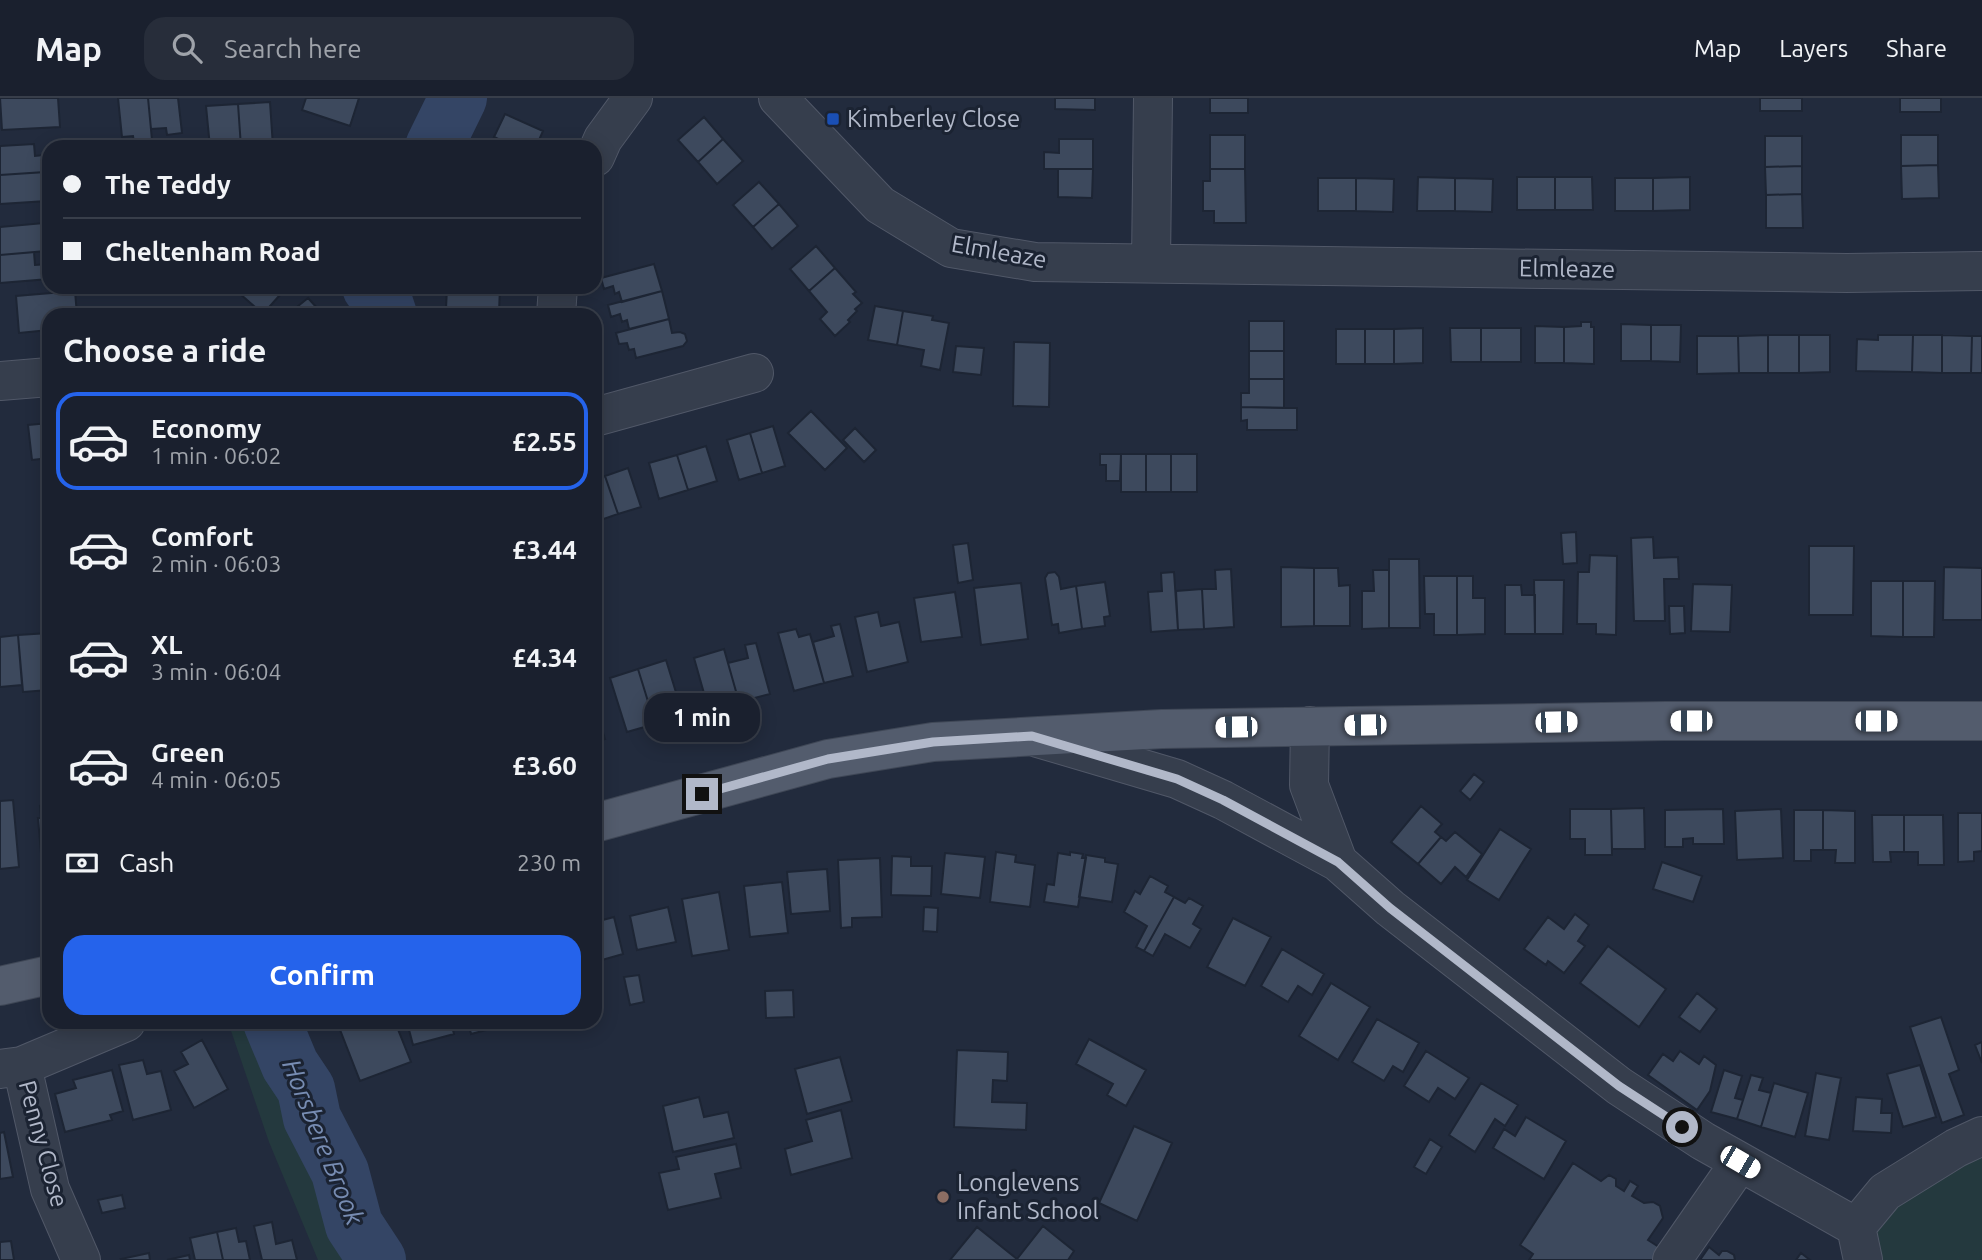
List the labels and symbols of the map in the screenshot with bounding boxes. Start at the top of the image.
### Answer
place label: Kimberley Close [847,105,1020,132]
marker: Kimberley Close [825,111,841,127]
street label: Elmleaze [949,230,1049,273]
street label: Elmleaze [1519,254,1615,283]
callout: 1 min [644,692,760,742]
car [1535,711,1578,733]
car [1671,711,1713,732]
car [1856,711,1898,732]
car [1344,714,1387,736]
car [1215,716,1258,738]
route end [686,778,718,810]
water label: Horsbere Brook [277,1055,370,1230]
street label: Penny Close [14,1078,73,1210]
route start [1666,1111,1698,1143]
car [1717,1142,1764,1182]
place label: Longlevens Infant School [957,1169,1099,1224]
marker: Longlevens Infant School [935,1189,951,1205]

